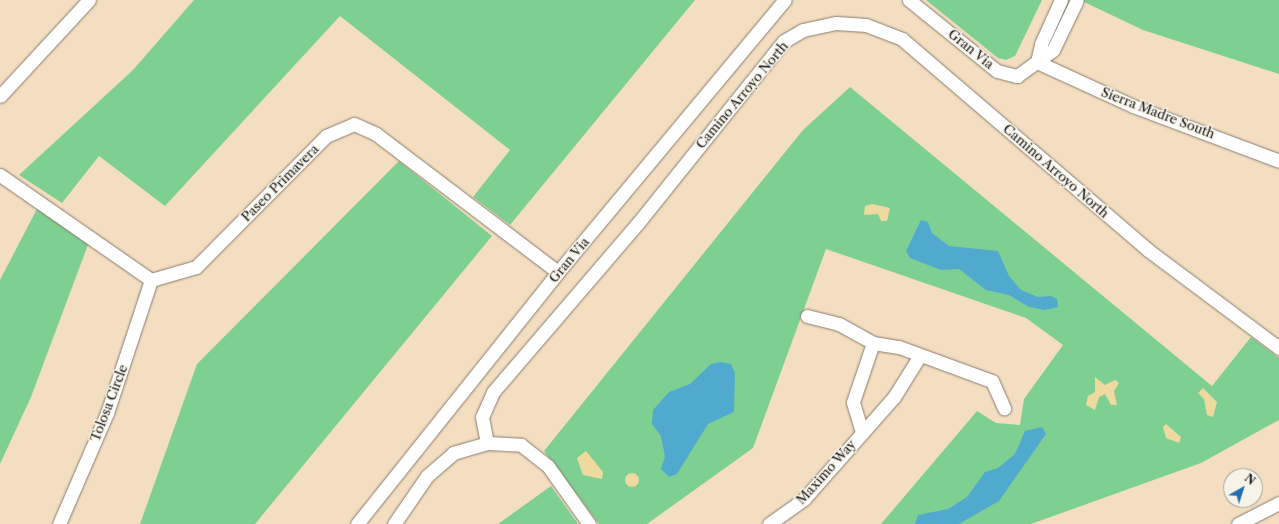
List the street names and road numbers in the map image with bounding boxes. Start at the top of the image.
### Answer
street label: Gran Via [945,26,997,72]
street label: Camino Arroyo North [692,38,792,152]
street label: Sierra Madre South [1099,84,1217,142]
street label: Camino Arroyo North [1000,121,1112,221]
street label: Paseo Primavera [238,141,322,225]
street label: Gran Via [545,234,593,286]
street label: Tolosa Circle [87,362,131,444]
street label: Maximo Way [793,436,859,508]

